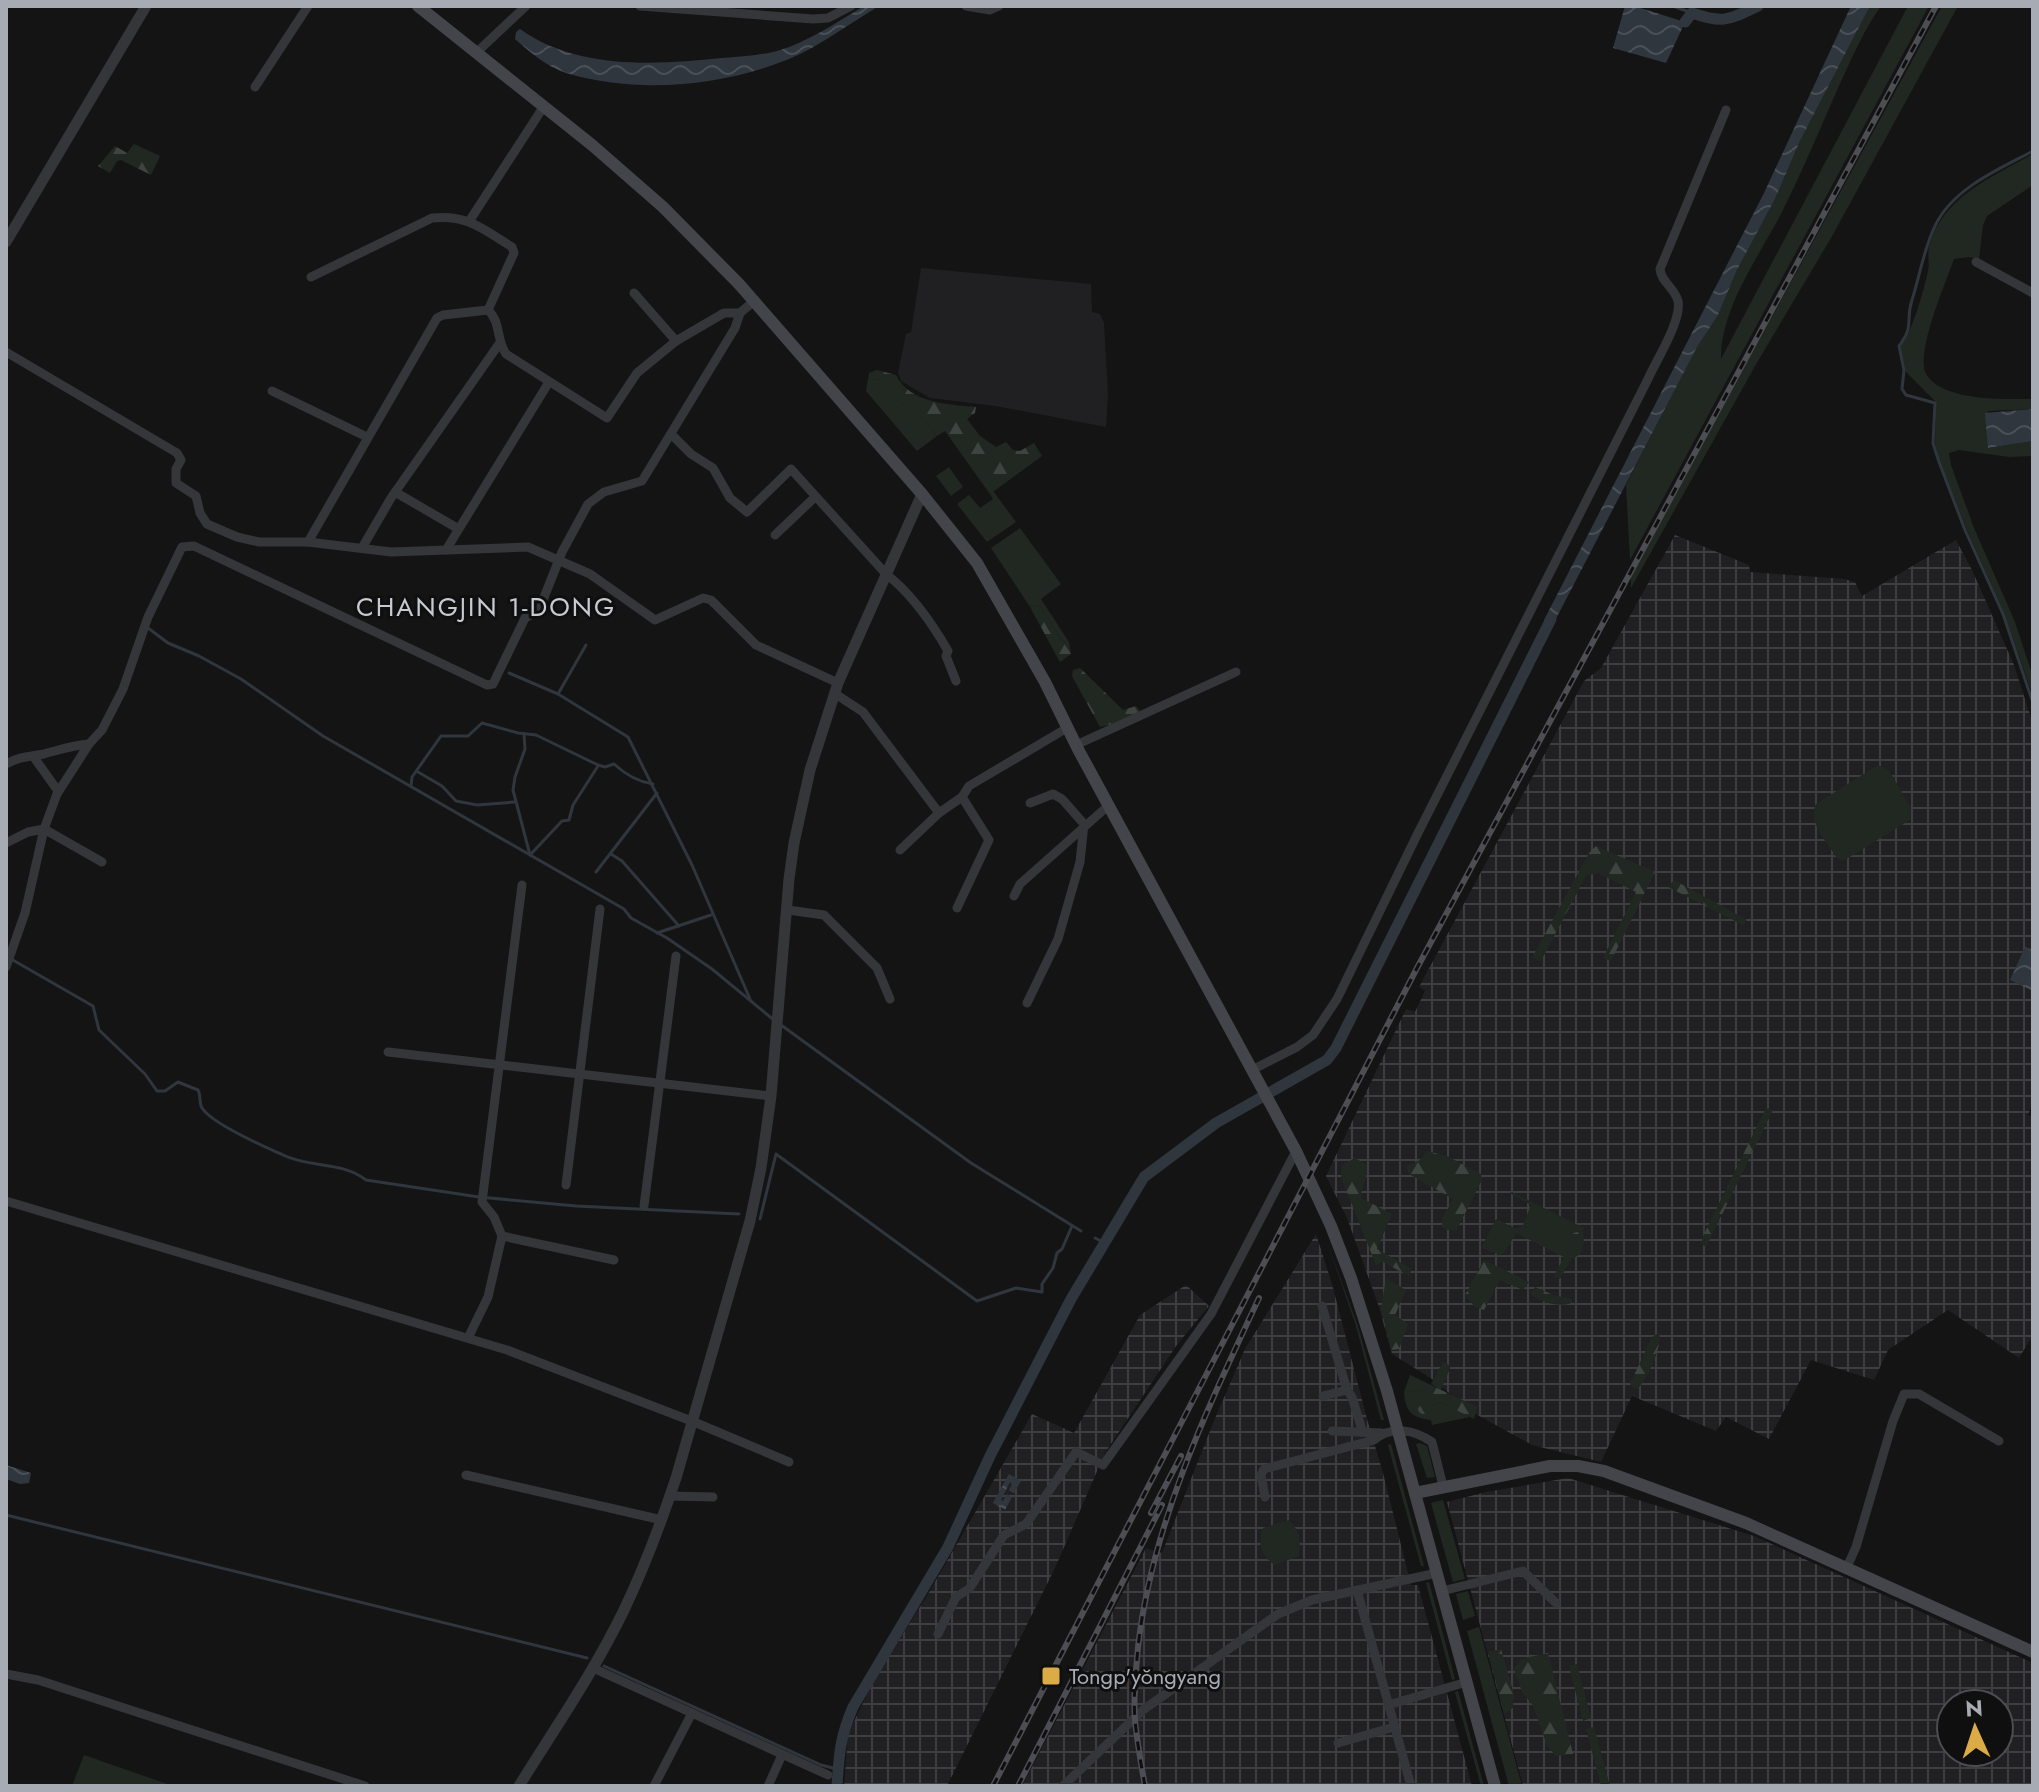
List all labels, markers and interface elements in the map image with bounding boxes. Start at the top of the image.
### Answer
district label: CHANGJIN 1-DONG [356,588,616,626]
place label: Tongp'yŏngyang [1069,1660,1221,1692]
marker: Tongp'yŏngyang [1040,1665,1062,1687]
north arrow [1935,1688,2015,1768]
text: N [1964,1692,1984,1724]

